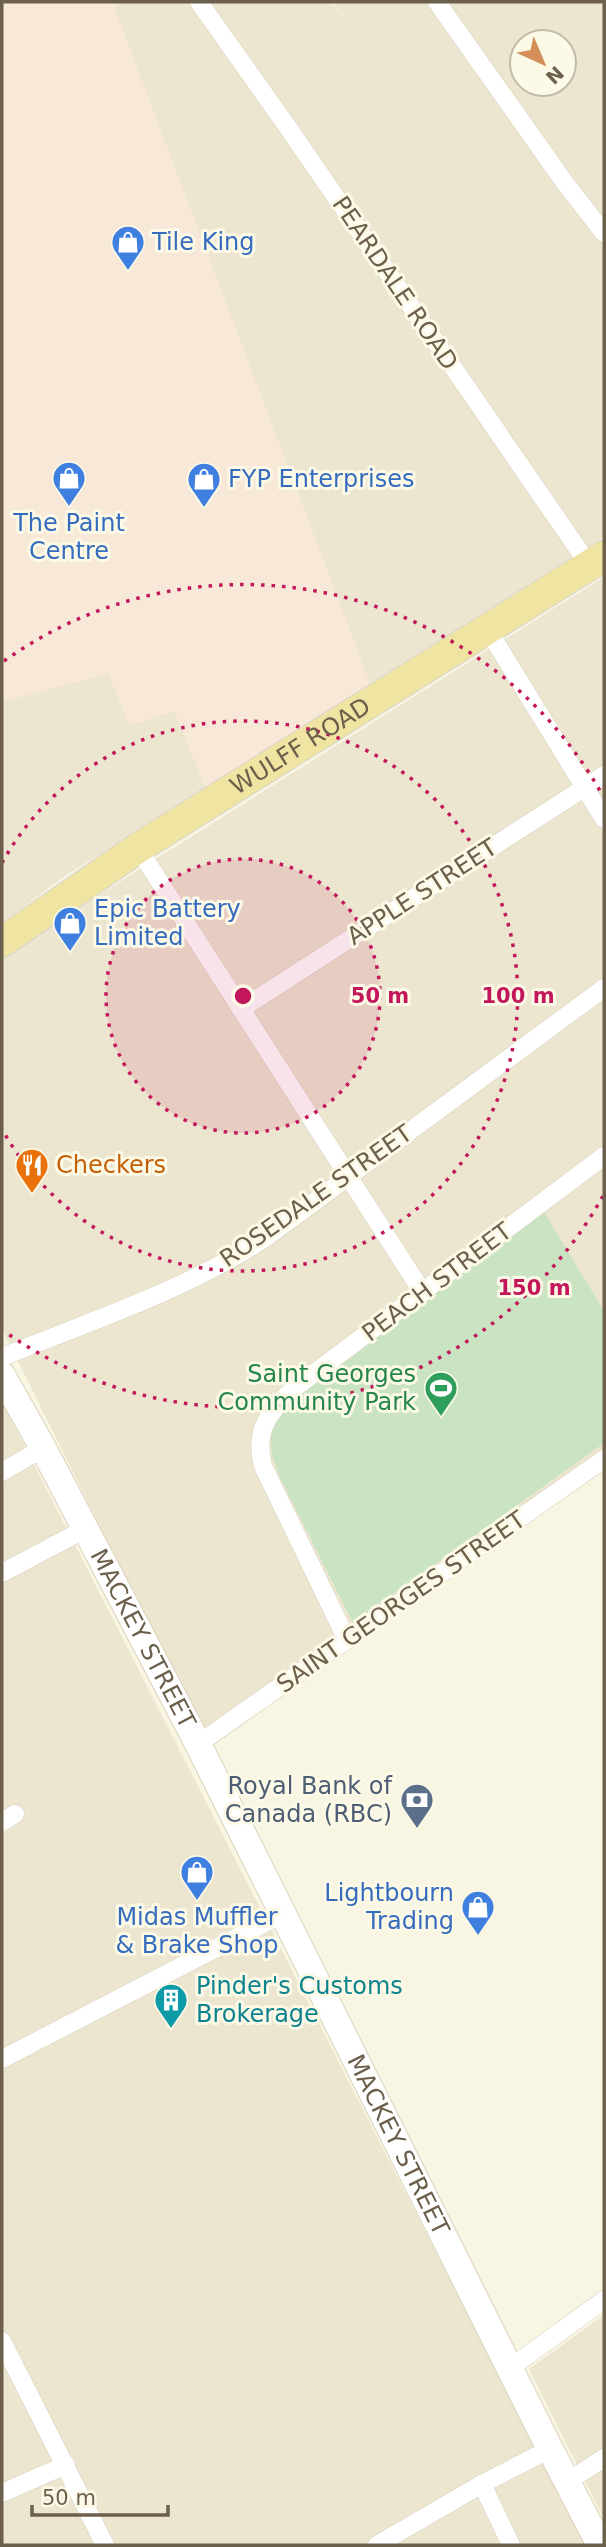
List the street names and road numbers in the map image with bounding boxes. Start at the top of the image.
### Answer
street label: PEARDALE ROAD [327,191,463,375]
street label: WULFF ROAD [225,692,376,801]
street label: APPLE STREET [342,833,502,951]
street label: ROSEDALE STREET [215,1119,418,1273]
street label: PEACH STREET [357,1217,517,1347]
street label: SAINT GEORGES STREET [271,1505,531,1699]
street label: MACKEY STREET [84,1544,201,1733]
street label: MACKEY STREET [341,2050,455,2240]

